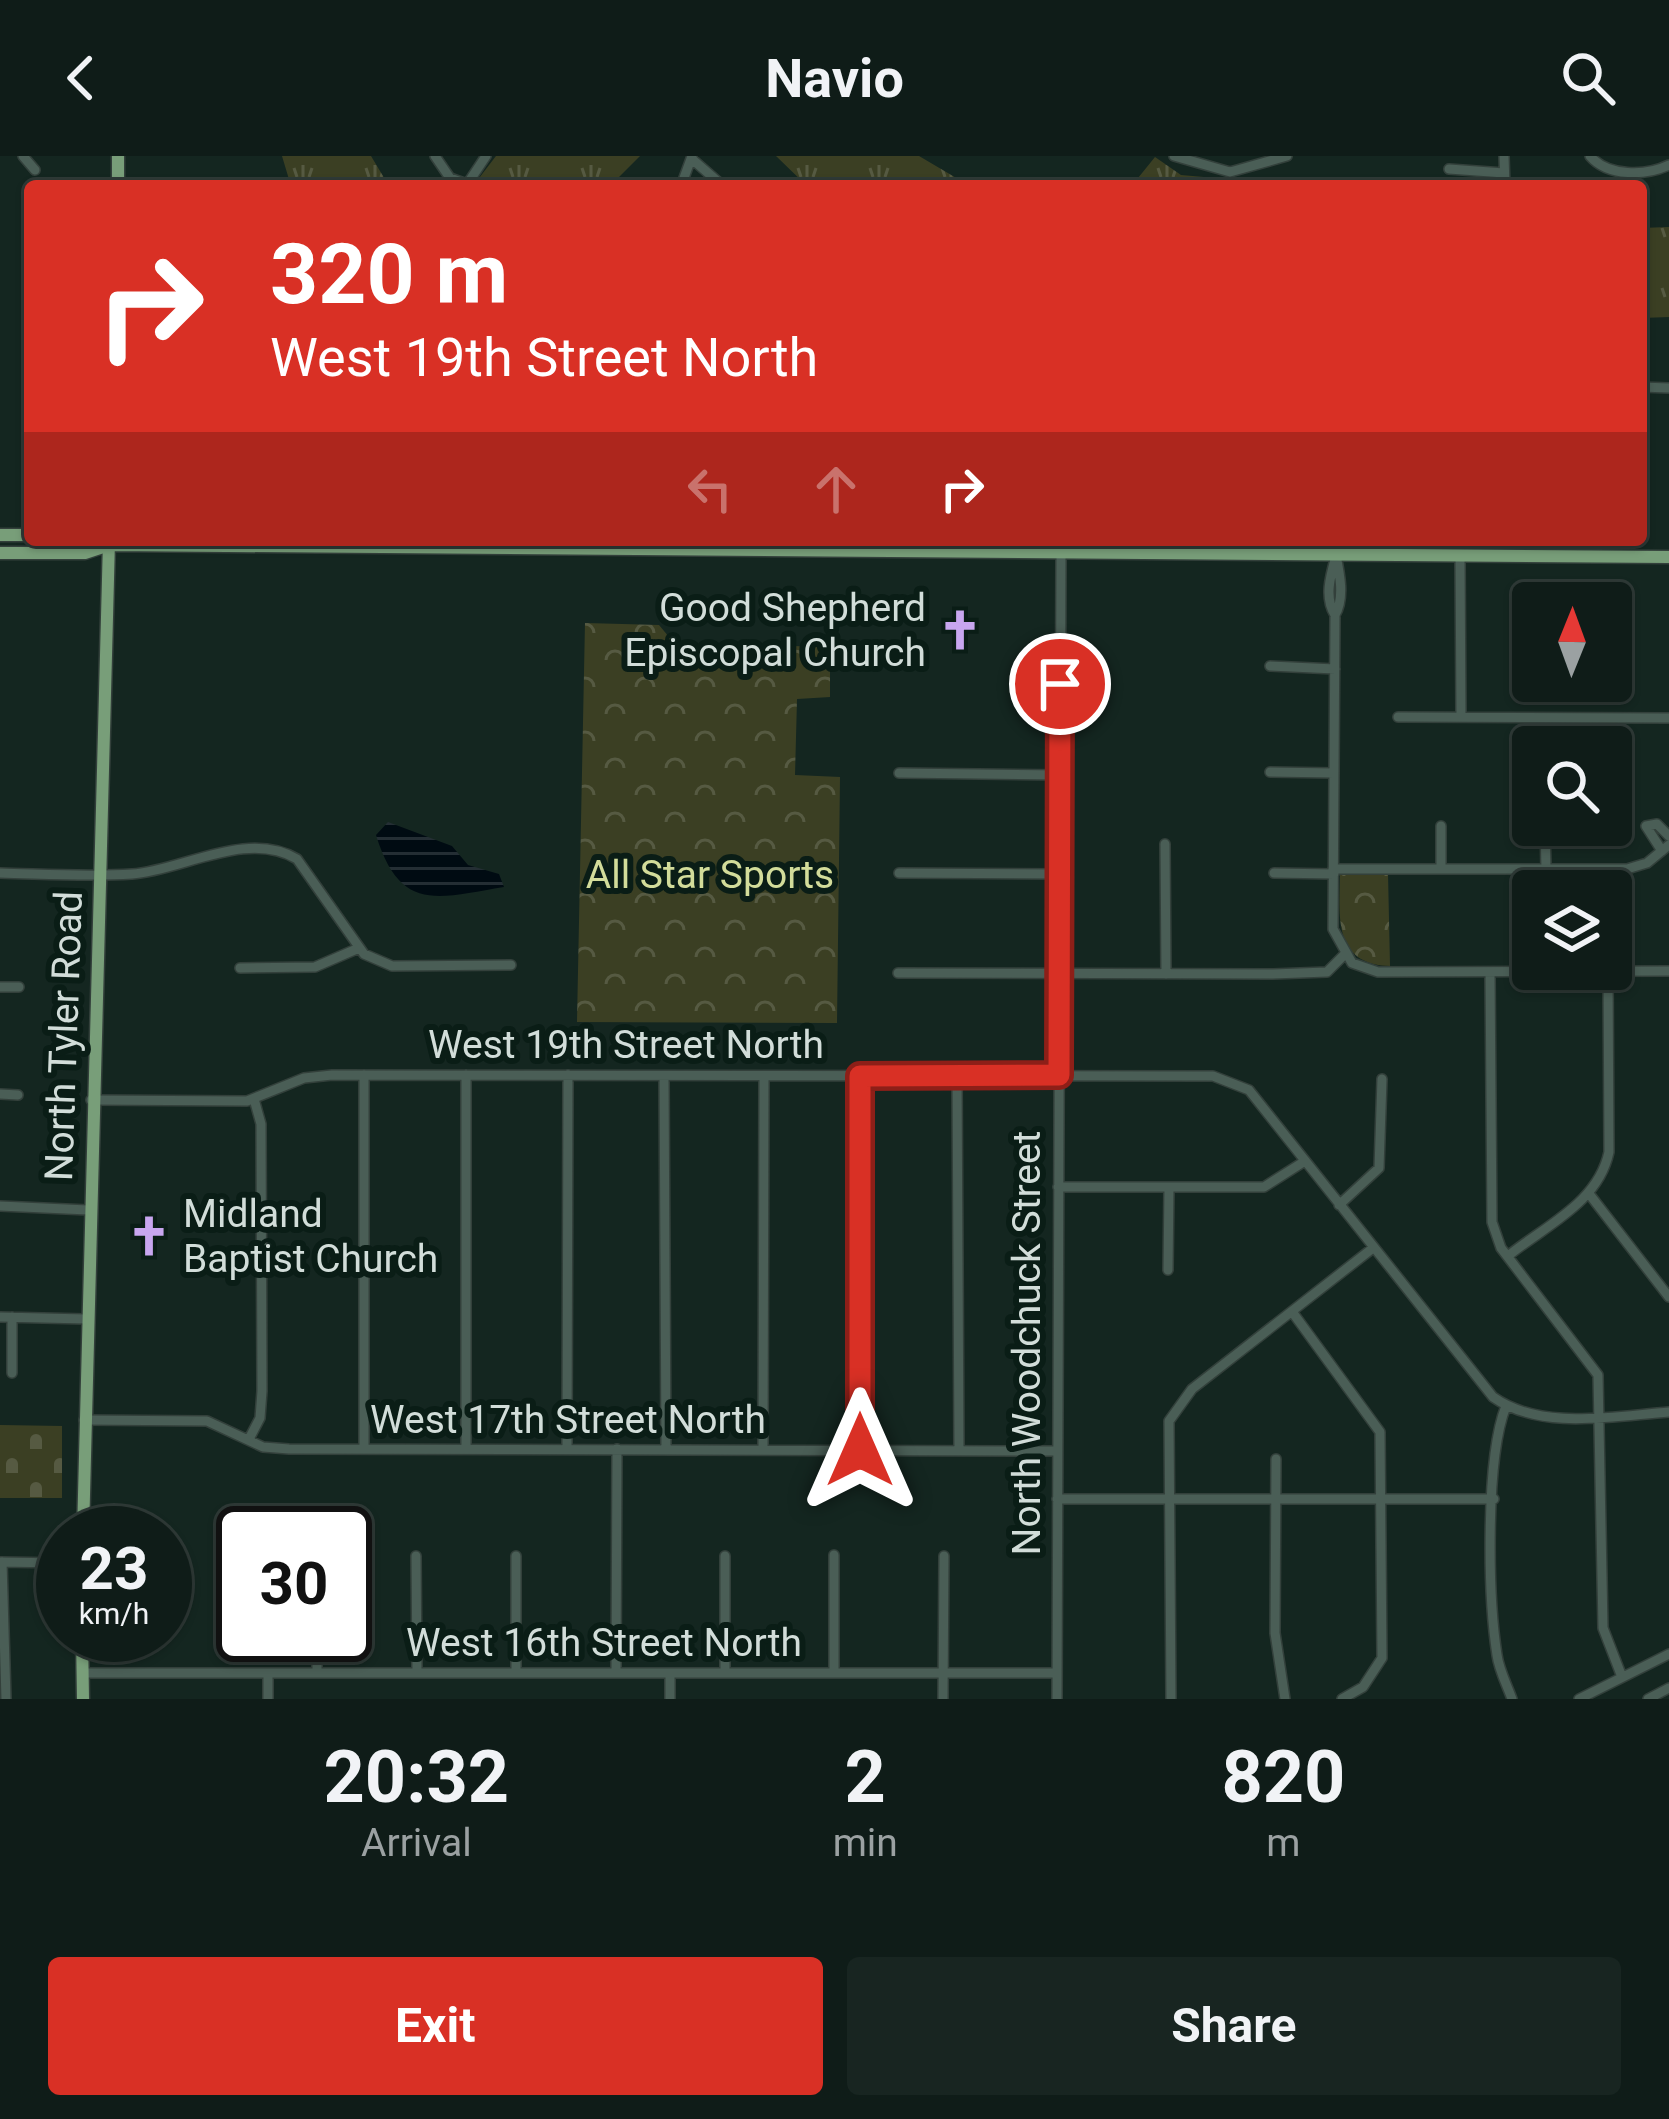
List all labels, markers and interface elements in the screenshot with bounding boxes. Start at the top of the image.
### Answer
icon: back [48,45,114,111]
icon: search [1555,45,1621,111]
text: Navio [765,47,904,110]
text: 320 m [270,225,508,324]
icon: right [72,228,228,384]
text: West 19th Street North [270,326,818,389]
icon: left [677,456,743,522]
icon: ahead [803,456,869,522]
icon: right [929,456,995,522]
north arrow [1512,582,1632,702]
map controls [1512,582,1632,990]
place label: Good Shepherd Episcopal Church [624,585,926,676]
church icon: Good Shepherd Episcopal Church [937,607,983,653]
pin [1009,633,1111,735]
icon: arrive [1027,651,1093,717]
button: search [1512,726,1632,846]
park label: All Star Sports [586,852,834,898]
button: layers [1512,870,1632,990]
street label: North Tyler Road [36,890,92,1182]
street label: West 19th Street North [428,1022,824,1068]
street label: North Woodchuck Street [1004,1131,1050,1555]
place label: Midland Baptist Church [183,1191,438,1282]
church icon: Midland Baptist Church [126,1213,172,1259]
position arrow [797,1387,923,1513]
street label: West 17th Street North [370,1397,766,1443]
speed limit sign: 30 [216,1506,372,1662]
text: 23 [80,1533,148,1604]
text: km/h [79,1596,149,1631]
street label: West 16th Street North [406,1620,802,1666]
text: 20:32 [324,1735,509,1820]
text: 2 [845,1735,886,1820]
text: 820 [1221,1735,1345,1820]
text: Arrival [361,1820,472,1866]
text: min [833,1820,898,1866]
text: m [1266,1820,1301,1866]
button: Exit [48,1957,823,2095]
button: Share [847,1957,1621,2095]

